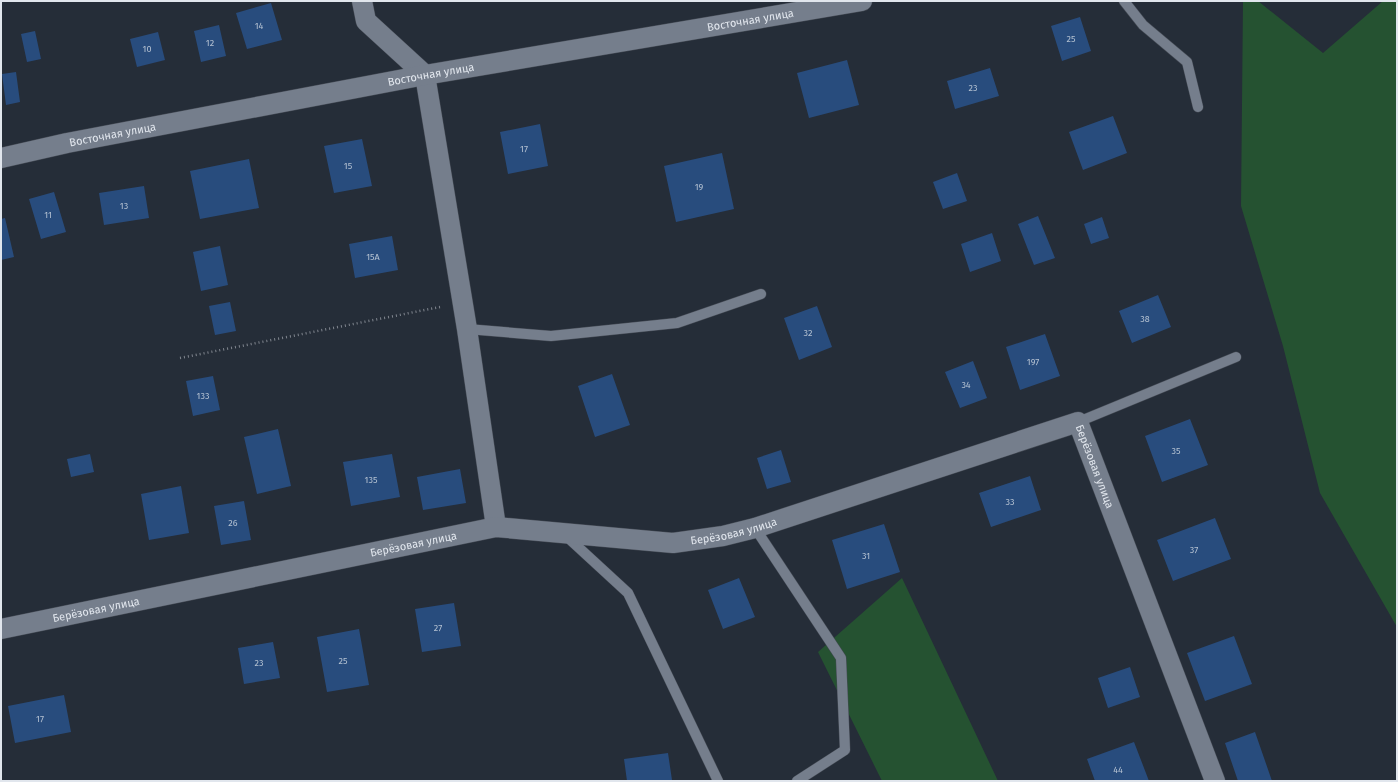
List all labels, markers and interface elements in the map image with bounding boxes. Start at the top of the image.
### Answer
street label: Восточная улица [706,6,795,34]
house number: 14 [255,21,264,31]
house number: 25 [1067,34,1076,44]
house number: 12 [206,38,214,48]
house number: 10 [143,44,151,54]
street label: Восточная улица [386,60,475,88]
house number: 23 [969,83,977,93]
street label: Восточная улица [68,120,157,149]
house number: 17 [520,144,528,154]
house number: 15 [344,161,353,171]
house number: 19 [695,182,704,192]
house number: 13 [120,201,128,211]
house number: 11 [44,210,52,220]
house number: 15А [366,252,381,262]
house number: 38 [1140,314,1150,324]
house number: 32 [804,328,812,338]
house number: 197 [1027,357,1039,367]
house number: 34 [961,380,971,390]
house number: 133 [197,391,209,401]
street label: Берёзовая улица [1073,423,1117,510]
house number: 35 [1171,446,1181,456]
house number: 135 [365,475,378,485]
house number: 33 [1006,497,1014,507]
street label: Берёзовая улица [690,515,778,547]
house number: 26 [228,518,238,528]
street label: Берёзовая улица [369,529,458,559]
house number: 37 [1190,545,1198,555]
house number: 31 [862,551,870,561]
street label: Берёзовая улица [51,594,141,625]
house number: 27 [434,623,442,633]
house number: 25 [339,656,348,666]
house number: 23 [255,658,263,668]
house number: 17 [36,714,44,724]
house number: 44 [1113,765,1123,775]

